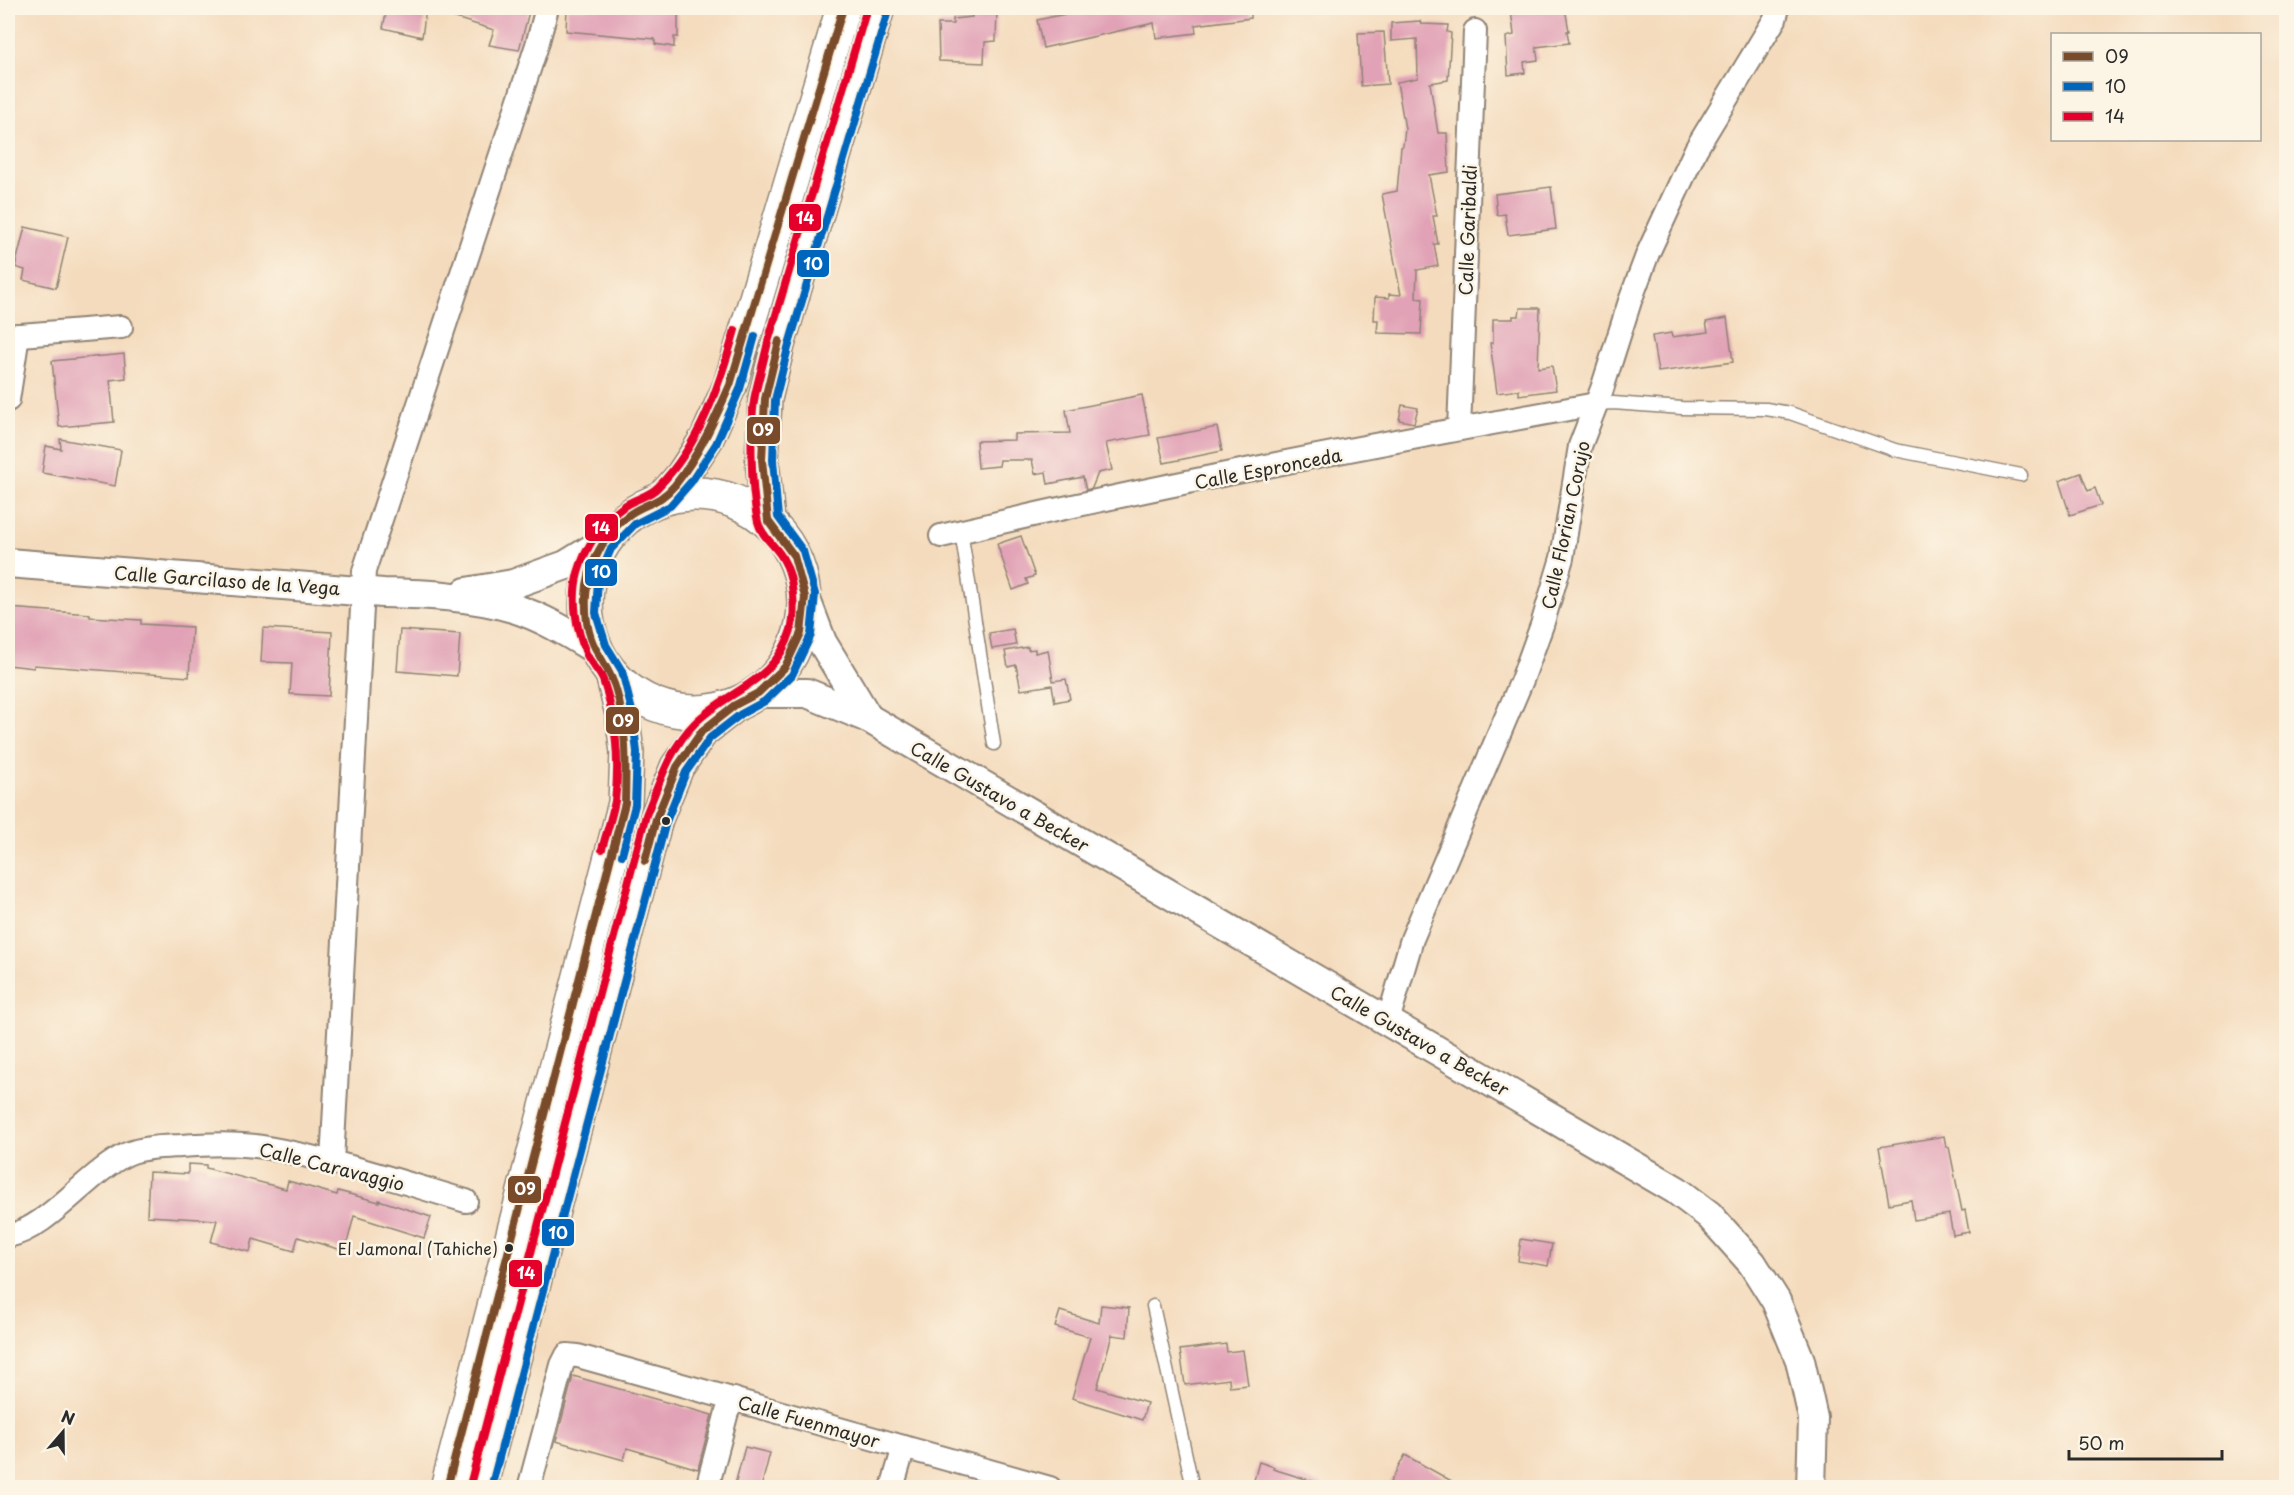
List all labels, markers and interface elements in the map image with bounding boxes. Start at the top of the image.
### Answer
legend [2051,33,2261,141]
text: 09 [2105,42,2129,69]
text: 10 [2105,72,2126,99]
text: 14 [2105,102,2125,129]
street label: Calle Garibaldi [1451,164,1483,296]
line badge: 14 [788,203,822,232]
text: 14 [796,205,814,229]
line badge: 10 [796,249,830,278]
text: 10 [803,251,823,275]
line badge: 09 [746,416,781,445]
text: 09 [752,417,774,441]
street label: Calle Florian Corujo [1534,438,1596,612]
street label: Calle Espronceda [1192,440,1344,496]
line badge: 14 [584,513,619,542]
text: 14 [592,515,610,539]
line badge: 10 [584,558,618,587]
street label: Calle Garcilaso de la Vega [113,559,342,601]
text: 10 [591,559,611,583]
line badge: 09 [605,706,640,735]
text: 09 [612,708,634,732]
street label: Calle Gustavo a Becker [906,734,1095,859]
unlabelled marker [660,815,672,827]
street label: Calle Gustavo a Becker [1326,978,1515,1103]
street label: Calle Caravaggio [257,1135,407,1197]
line badge: 09 [507,1175,542,1204]
text: 09 [514,1176,536,1200]
line badge: 10 [541,1218,575,1247]
text: 10 [548,1220,568,1244]
place label: El Jamonal (Tahiche) [338,1236,498,1260]
marker: El Jamonal (Tahiche) [503,1242,515,1254]
line badge: 14 [508,1259,543,1288]
text: 14 [517,1260,535,1284]
street label: Calle Fuenmayor [735,1388,884,1454]
north arrow [33,1402,93,1462]
text: N [58,1404,79,1430]
scale bar [2069,1423,2222,1461]
text: 50 m [2078,1429,2125,1456]

